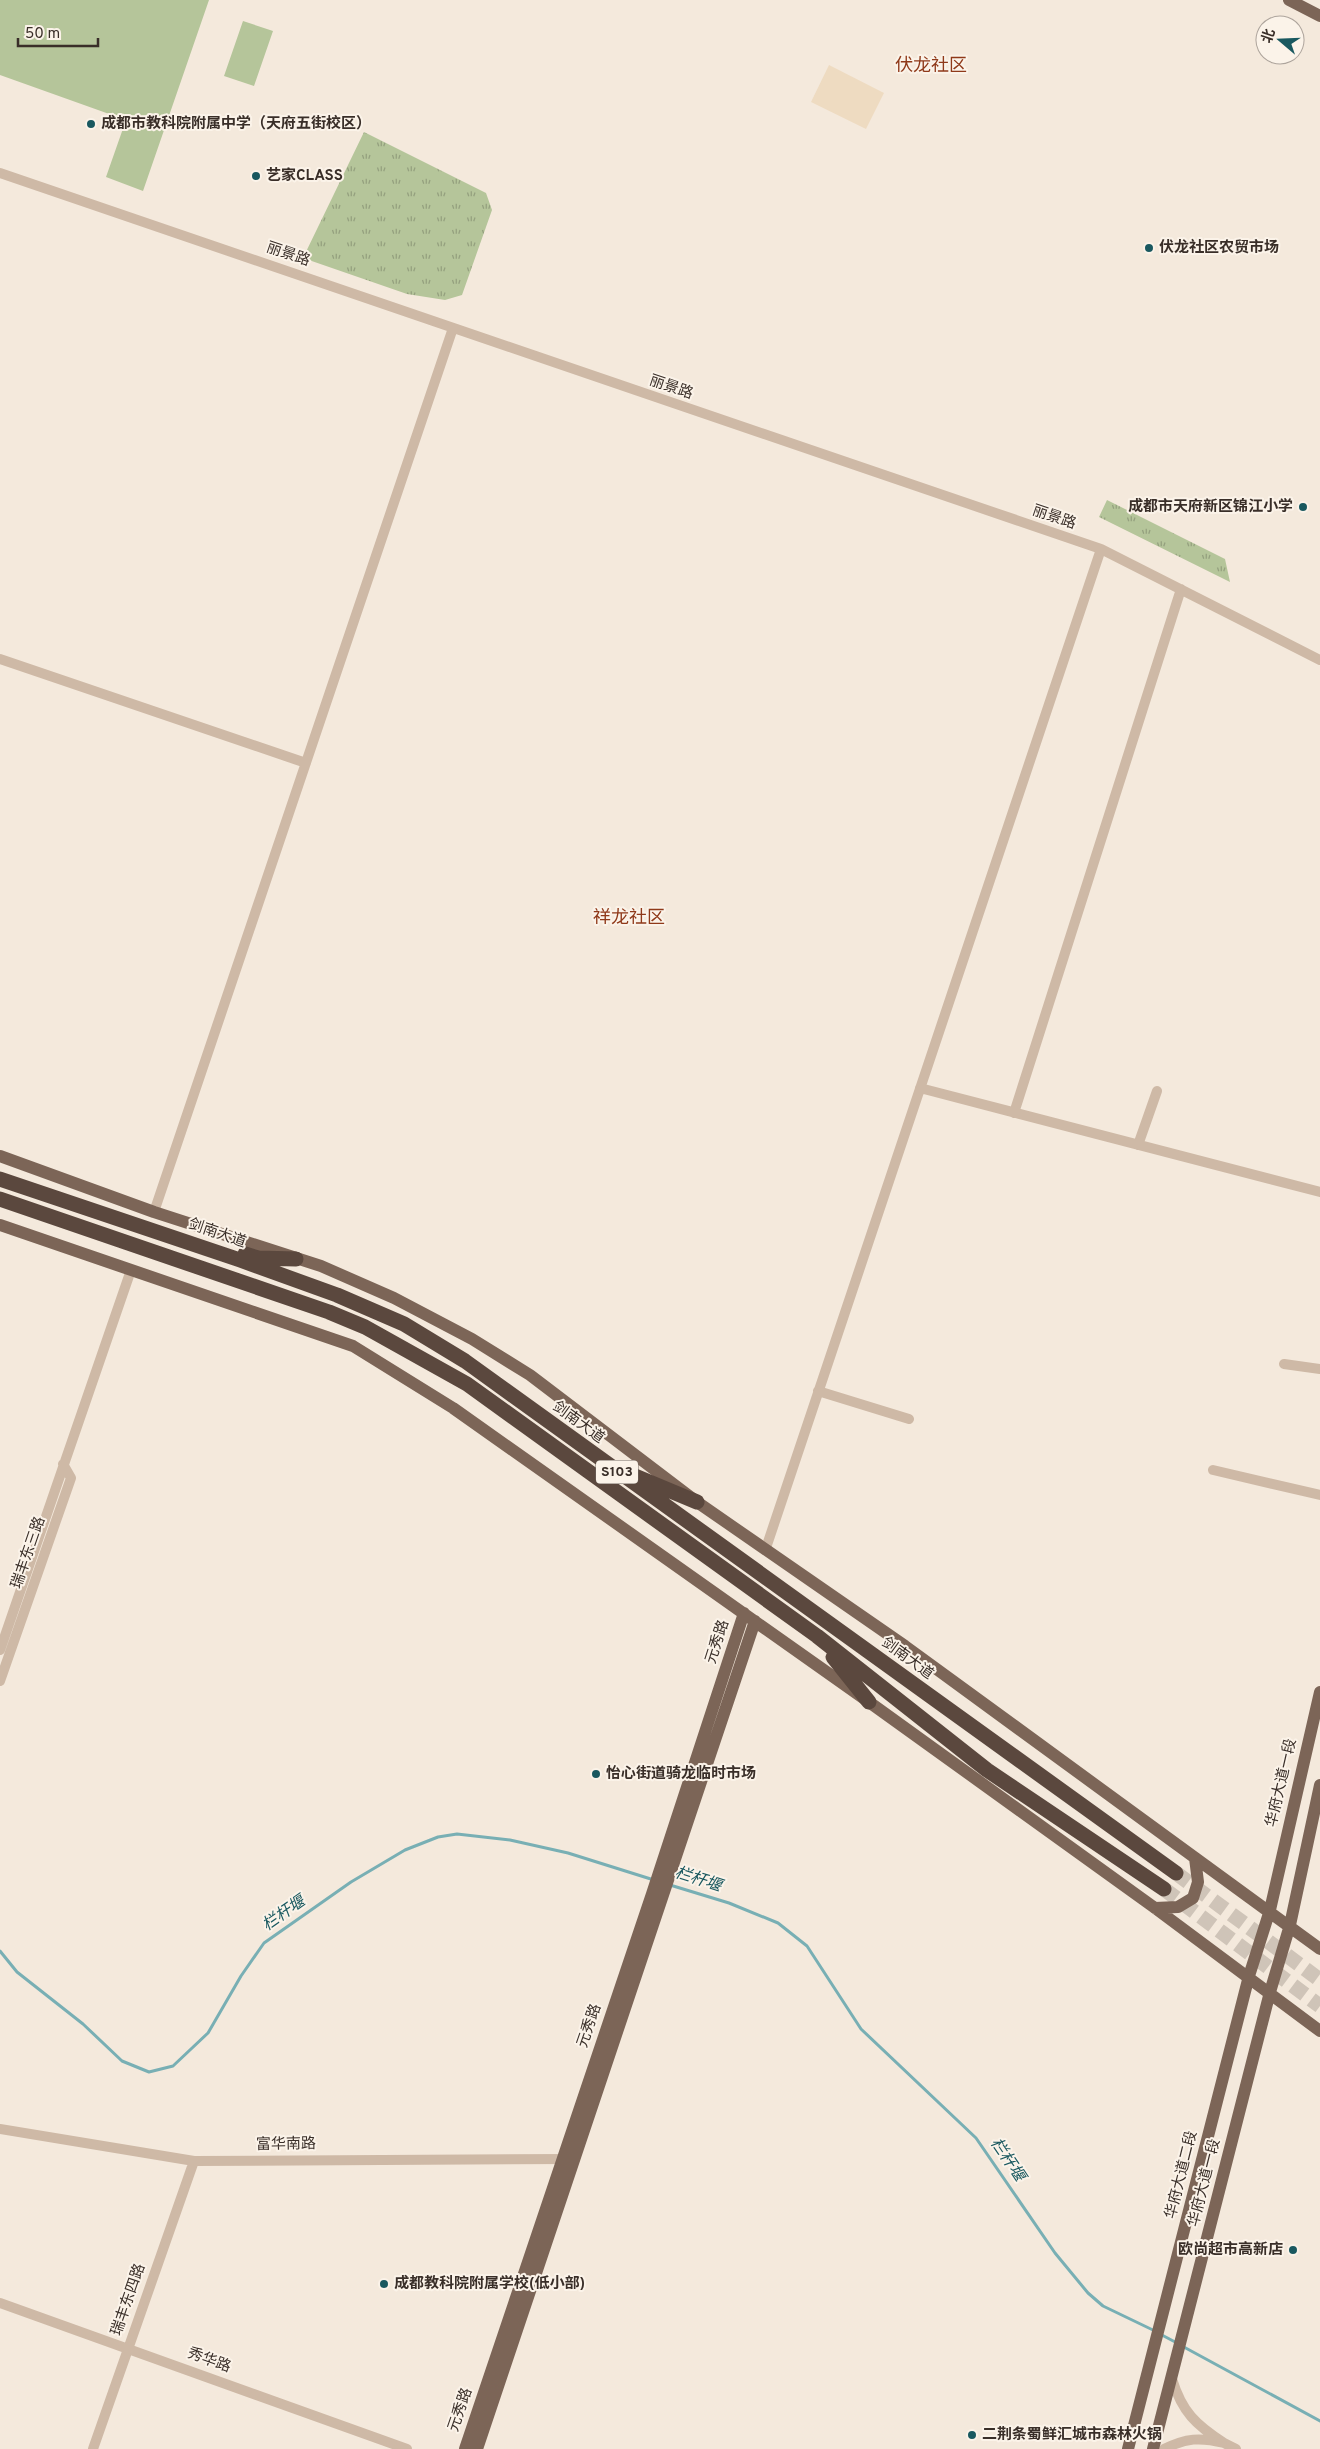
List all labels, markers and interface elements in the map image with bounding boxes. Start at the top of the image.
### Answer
scale bar [18,15,98,47]
north arrow [1255,15,1305,65]
text: 50 m [25,25,60,44]
text: 北 [1259,27,1279,46]
district label: 伏龙社区 [895,55,967,78]
place label: 成都市教科院附属中学（天府五街校区） [101,114,371,134]
marker: 成都市教科院附属中学（天府五街校区） [85,118,97,130]
place label: 艺家CLASS [266,167,343,186]
marker: 艺家CLASS [250,170,262,182]
place label: 伏龙社区农贸市场 [1159,238,1279,258]
street label: 丽景路 [264,239,312,271]
marker: 伏龙社区农贸市场 [1143,242,1155,254]
street label: 丽景路 [647,372,695,404]
place label: 成都市天府新区锦江小学 [1128,497,1293,517]
marker: 成都市天府新区锦江小学 [1297,501,1309,513]
street label: 丽景路 [1030,502,1078,534]
district label: 祥龙社区 [593,907,665,930]
street label: 剑南大道 [186,1214,249,1253]
street label: 剑南大道 [548,1397,608,1448]
road number: S103 [596,1460,638,1484]
street label: 瑞丰东三路 [8,1514,50,1592]
street label: 元秀路 [702,1618,734,1666]
street label: 剑南大道 [877,1633,937,1684]
street label: 华府大道一段 [1262,1737,1301,1829]
place label: 怡心街道骑龙临时市场 [606,1764,756,1784]
marker: 怡心街道骑龙临时市场 [590,1768,602,1780]
water label: 栏杆堰 [672,1863,727,1898]
water label: 栏杆堰 [259,1890,312,1936]
street label: 元秀路 [574,2002,606,2050]
street label: 华府大道二段 [1161,2129,1202,2221]
street label: 富华南路 [256,2134,316,2155]
water label: 栏杆堰 [985,2135,1030,2188]
street label: 华府大道一段 [1184,2137,1225,2229]
place label: 欧尚超市高新店 [1178,2241,1283,2260]
marker: 欧尚超市高新店 [1287,2244,1299,2256]
street label: 瑞丰东四路 [108,2261,150,2339]
place label: 成都教科院附属学校(低小部) [394,2274,585,2294]
marker: 成都教科院附属学校(低小部) [378,2278,390,2290]
street label: 秀华路 [185,2343,234,2378]
street label: 元秀路 [445,2386,477,2434]
place label: 二荆条·蜀鲜汇城市森林火锅 [982,2425,1162,2445]
marker: 二荆条·蜀鲜汇城市森林火锅 [966,2429,978,2441]

